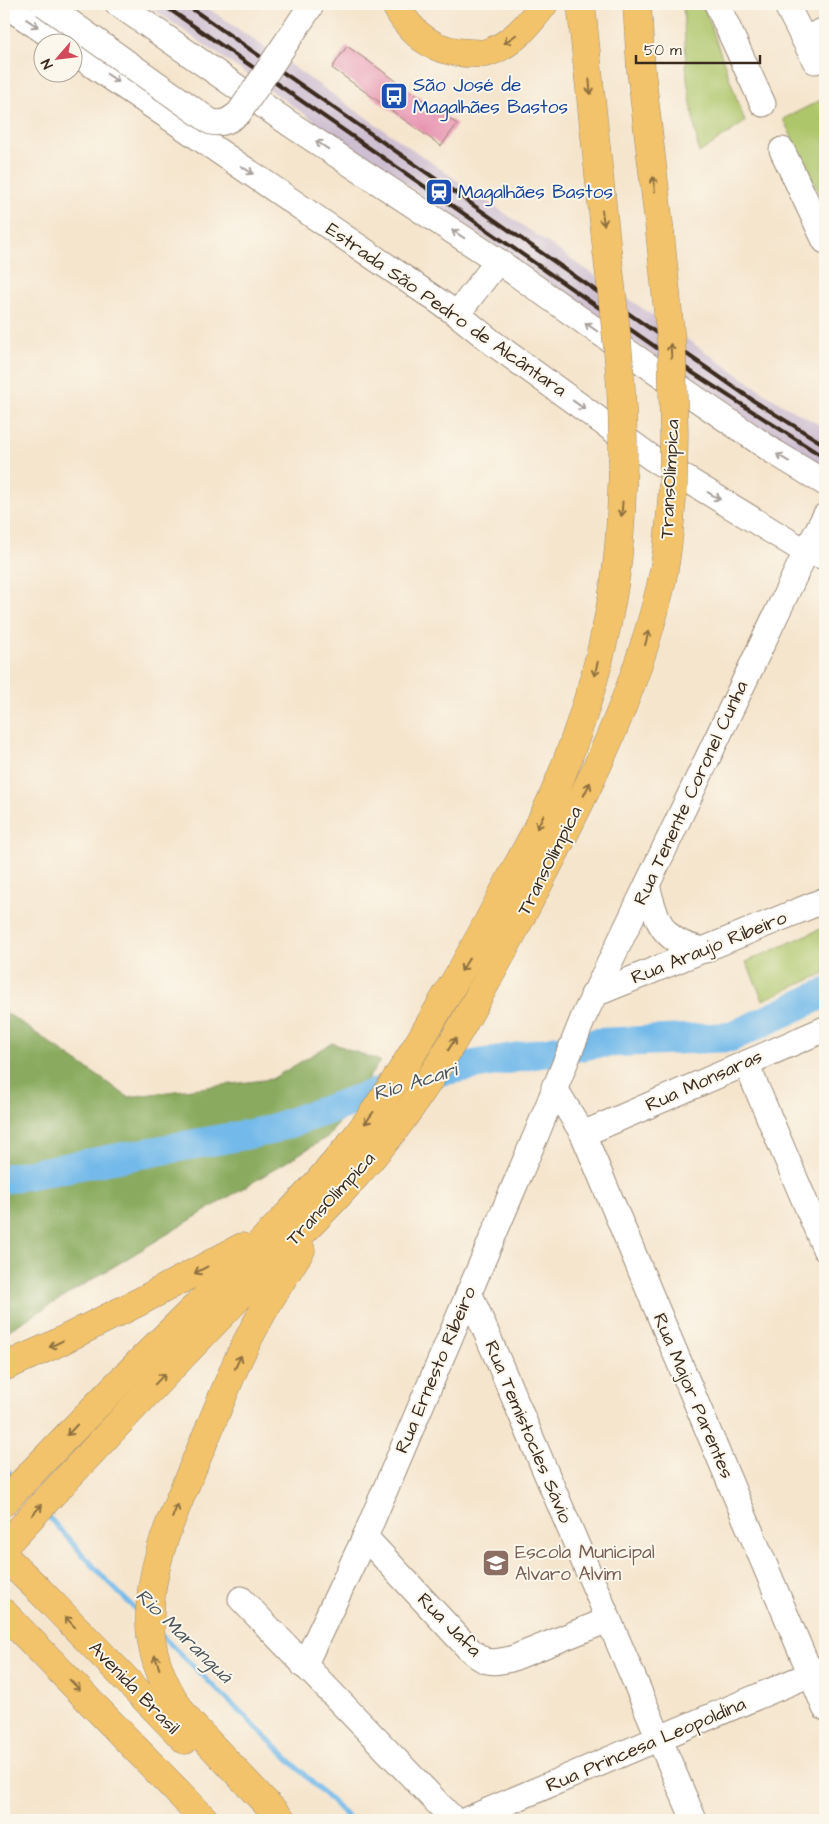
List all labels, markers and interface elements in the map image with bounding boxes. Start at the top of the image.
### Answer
one-way arrow [25,18,39,28]
north arrow [32,32,82,82]
scale bar [636,32,760,64]
one-way arrow [504,34,518,44]
text: 50 m [644,40,682,61]
text: N [36,55,58,72]
place label: São José de Magalhães Bastos [413,72,568,122]
one-way arrow [105,73,119,83]
one-way arrow [585,79,595,95]
bus stop icon: São José de Magalhães Bastos [379,81,409,111]
one-way arrow [315,140,329,150]
one-way arrow [240,165,254,175]
one-way arrow [649,176,659,192]
station icon: Magalhães Bastos [424,177,454,207]
place label: Magalhães Bastos [458,179,613,207]
one-way arrow [598,210,608,226]
street label: Estrada São Pedro de Alcântara [320,216,572,404]
one-way arrow [451,229,465,239]
one-way arrow [584,322,598,332]
one-way arrow [667,344,676,360]
one-way arrow [572,400,586,411]
street label: TransOlímpica [653,418,687,539]
one-way arrow [777,452,791,462]
one-way arrow [707,492,721,502]
one-way arrow [617,501,626,517]
one-way arrow [643,631,652,647]
one-way arrow [591,661,600,677]
street label: Rua Tenente Coronel Cunha [627,676,755,910]
one-way arrow [583,782,592,797]
street label: TransOlímpica [511,801,589,920]
one-way arrow [535,814,545,829]
street label: Rua Araujo Ribeiro [627,904,791,992]
one-way arrow [459,958,469,972]
one-way arrow [447,1037,457,1051]
street label: Rua Monsaras [641,1043,767,1119]
water label: Rio Acari [370,1055,463,1108]
one-way arrow [364,1111,374,1125]
street label: TransOlímpica [280,1146,382,1252]
one-way arrow [194,1266,208,1276]
street label: Rua Ernesto Ribeiro [389,1282,484,1458]
street label: Rua Major Parentes [646,1309,740,1483]
street label: Rua Temistocles Sávio [477,1337,579,1528]
one-way arrow [49,1340,64,1349]
one-way arrow [233,1354,243,1369]
one-way arrow [154,1372,166,1385]
one-way arrow [66,1424,78,1437]
one-way arrow [31,1504,43,1517]
one-way arrow [171,1504,180,1519]
place label: Escola Municipal Alvaro Alvim [515,1539,655,1588]
school or university icon: Escola Municipal Alvaro Alvim [481,1548,511,1578]
water label: Rio Maranguá [129,1582,239,1691]
street label: Rua Jafa [411,1587,487,1663]
one-way arrow [64,1616,76,1629]
street label: Avenida Brasil [82,1635,186,1741]
one-way arrow [151,1654,161,1670]
one-way arrow [69,1679,81,1691]
street label: Rua Princesa Leopoldina [542,1690,750,1799]

